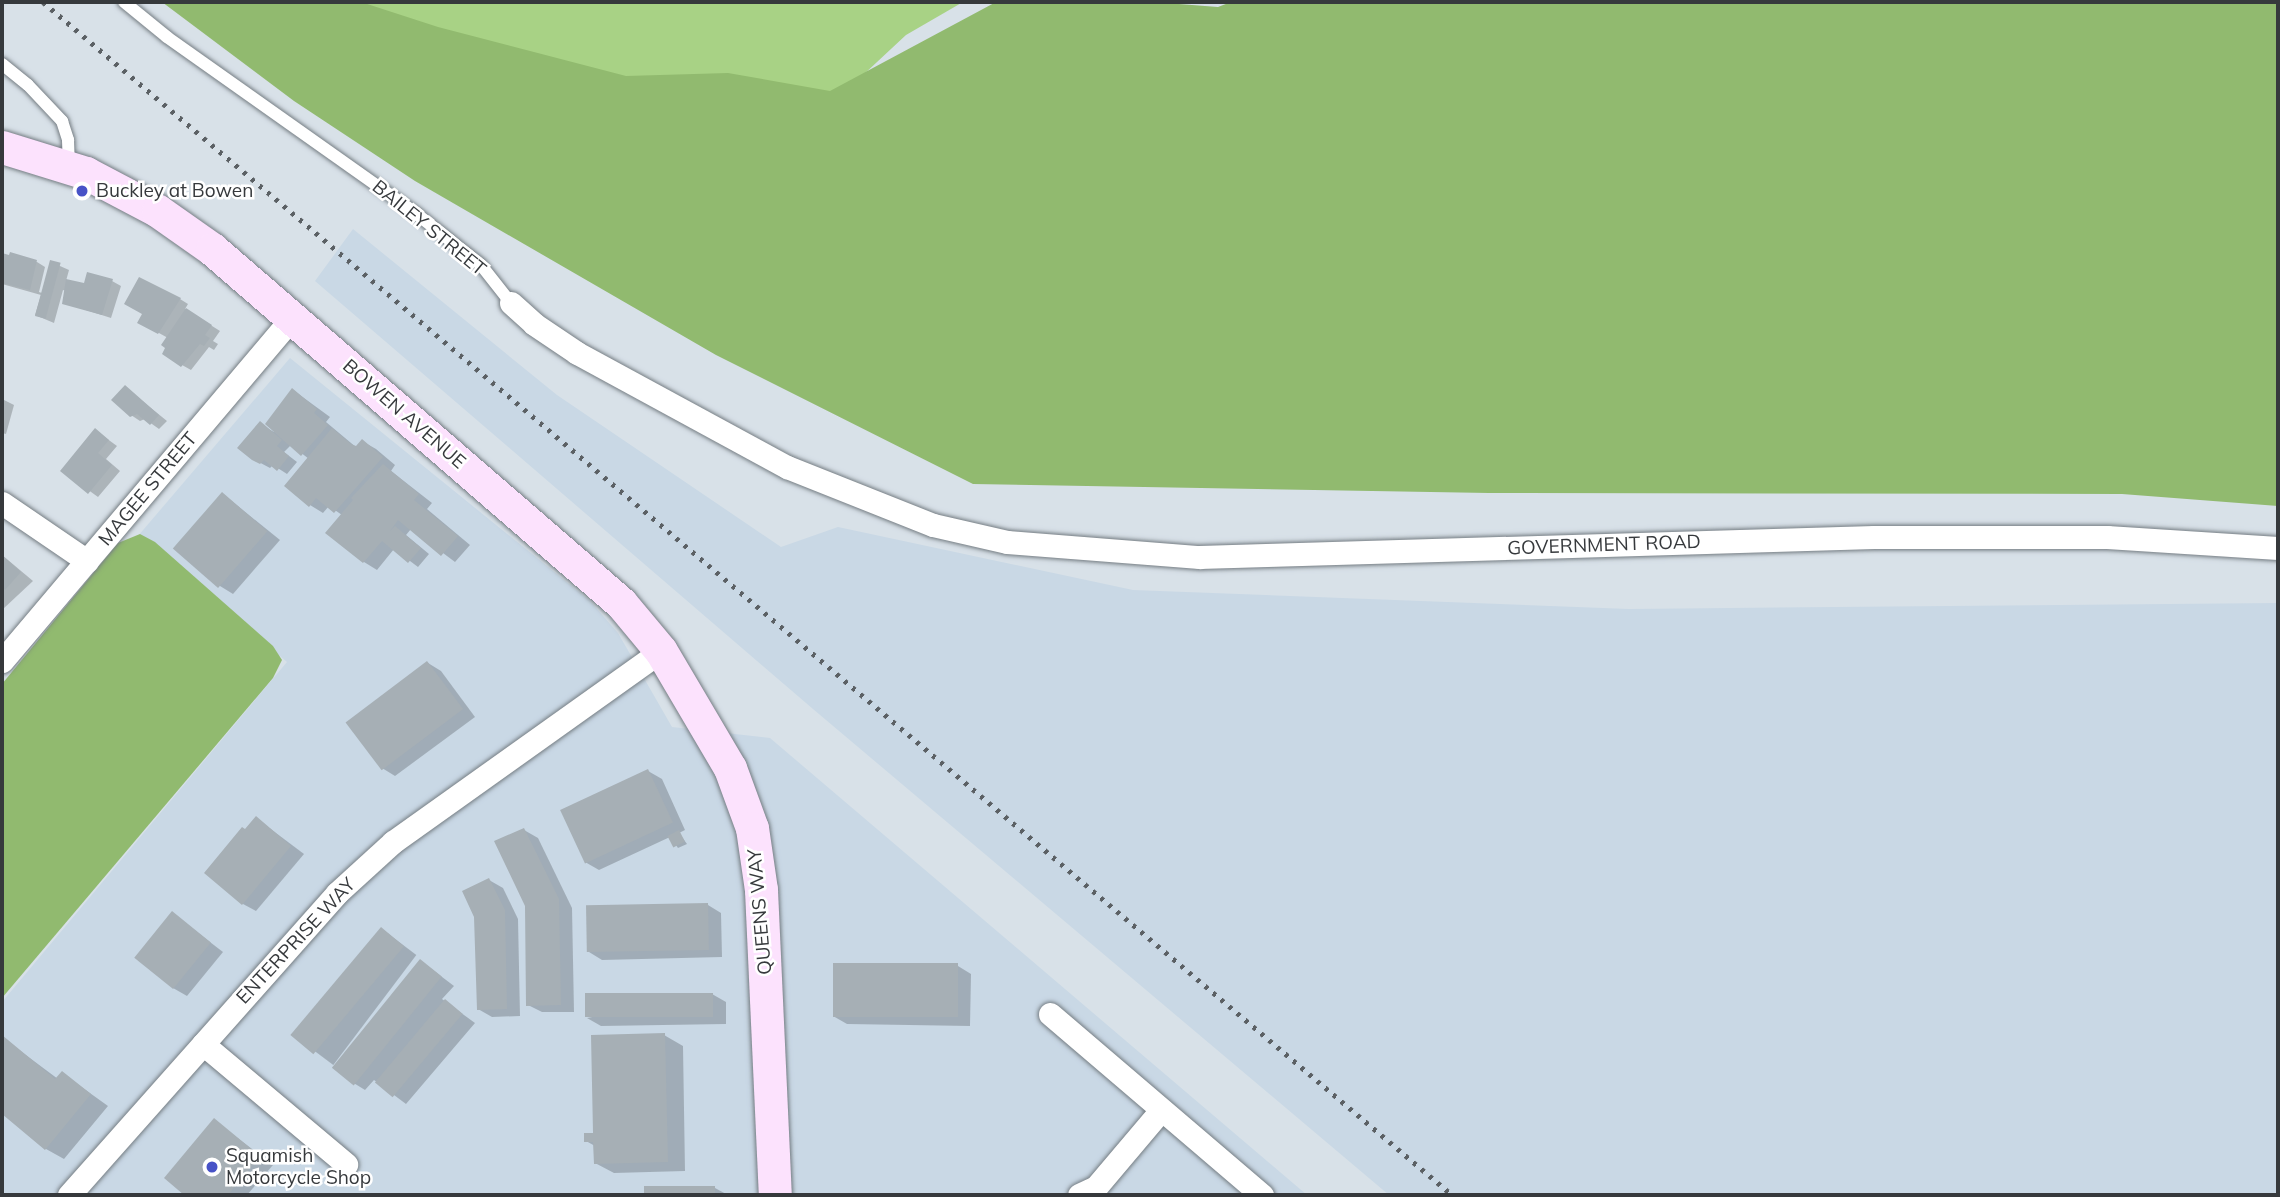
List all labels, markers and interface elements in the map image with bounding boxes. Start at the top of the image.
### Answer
street label: BAILEY STREET [368,175,490,281]
place label: Buckley at Bowen [96,180,253,202]
marker: Buckley at Bowen [74,183,90,199]
street label: BOWEN AVENUE [338,354,470,474]
street label: MAGEE STREET [94,428,202,550]
street label: GOVERNMENT ROAD [1507,530,1701,560]
street label: QUEENS WAY [743,848,777,976]
street label: ENTERPRISE WAY [232,873,360,1009]
place label: Squamish Motorcycle Shop [226,1145,371,1189]
marker: Squamish Motorcycle Shop [204,1159,220,1175]

